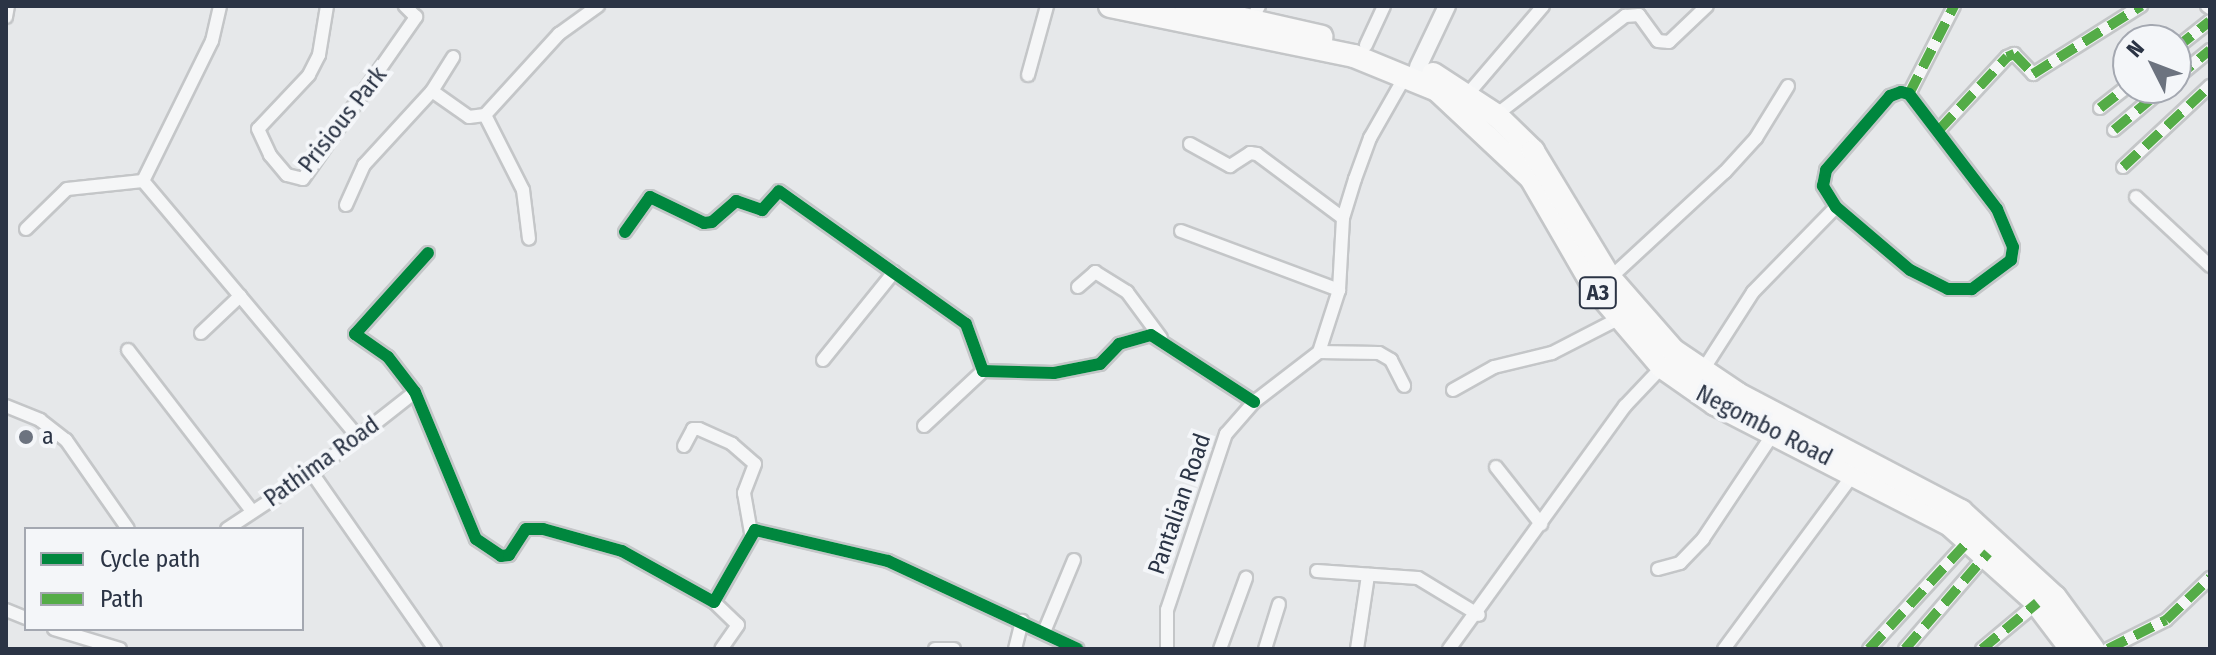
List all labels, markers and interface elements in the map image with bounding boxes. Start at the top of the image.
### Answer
north arrow [2112,24,2192,104]
text: N [2121,35,2150,63]
street label: Prisious Park [293,61,393,179]
road number: A3 [1578,275,1618,311]
street label: Negombo Road [1691,379,1837,473]
street label: Pathima Road [259,411,385,513]
place label: a [42,423,54,451]
marker: a [17,428,35,446]
street label: Pantalian Road [1142,430,1218,578]
legend [24,527,304,631]
text: Cycle path [100,545,200,573]
text: Path [100,585,144,613]

